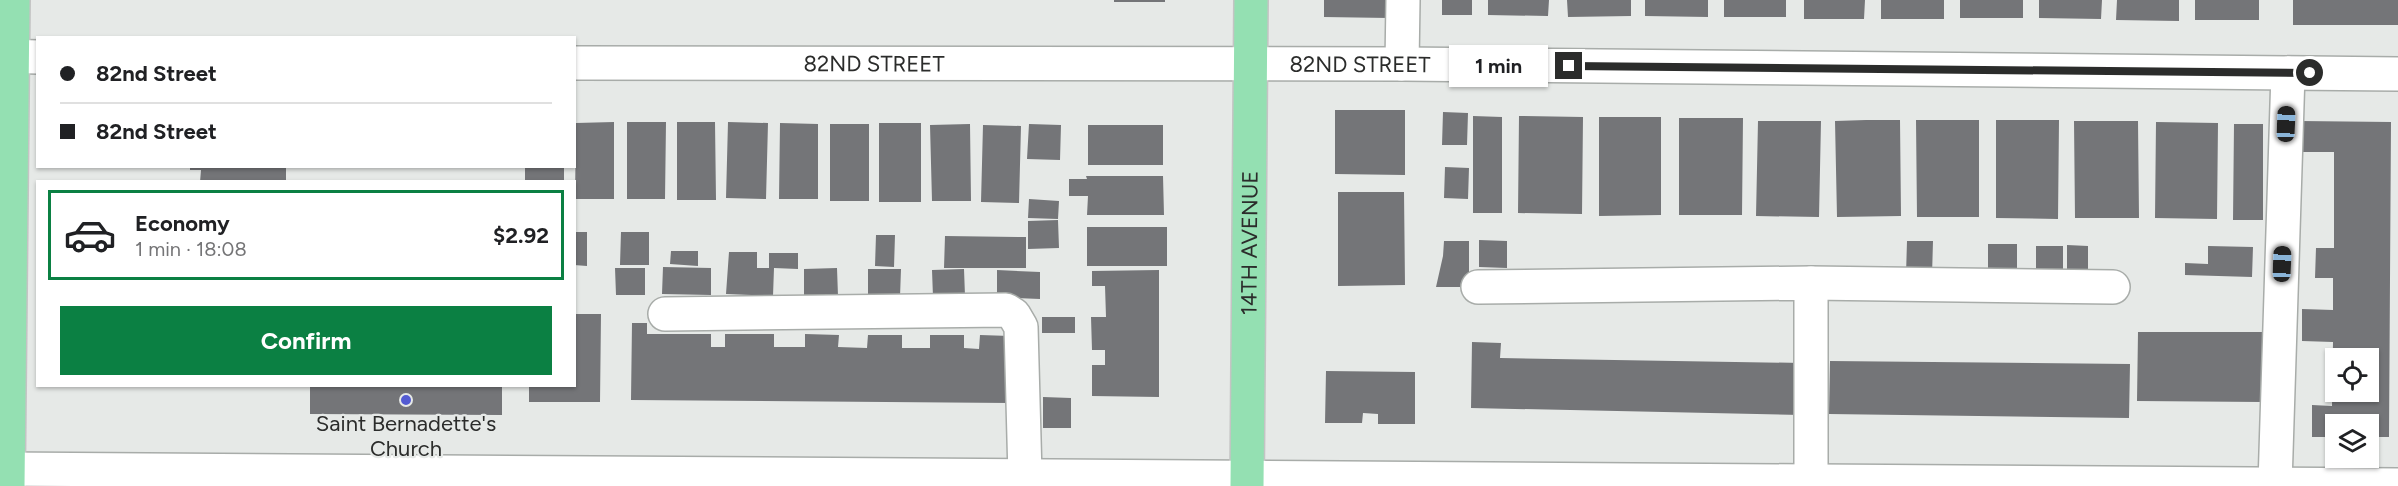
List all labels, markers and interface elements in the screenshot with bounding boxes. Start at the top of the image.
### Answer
callout: 1 min [1449,45,1548,87]
street label: 82ND STREET [803,50,945,77]
street label: 82ND STREET [1289,51,1431,78]
route end [1555,52,1582,79]
text: 1 min [1475,54,1522,78]
route start [2296,59,2323,86]
text: 82nd Street [96,60,217,87]
car [2276,106,2296,142]
text: 82nd Street [96,118,217,145]
street label: 14TH AVENUE [1235,171,1264,315]
icon: car [63,208,117,262]
text: Economy [135,210,230,237]
text: $2.92 [493,222,549,249]
text: 1 min · 18:08 [135,237,247,261]
car [2272,246,2292,282]
button: Confirm [60,306,552,375]
map controls [2325,348,2379,468]
button: locate [2325,348,2379,402]
marker: Saint Bernadette's Church [399,393,413,407]
place label: Saint Bernadette's Church [316,410,496,462]
button: layers [2325,414,2379,468]

